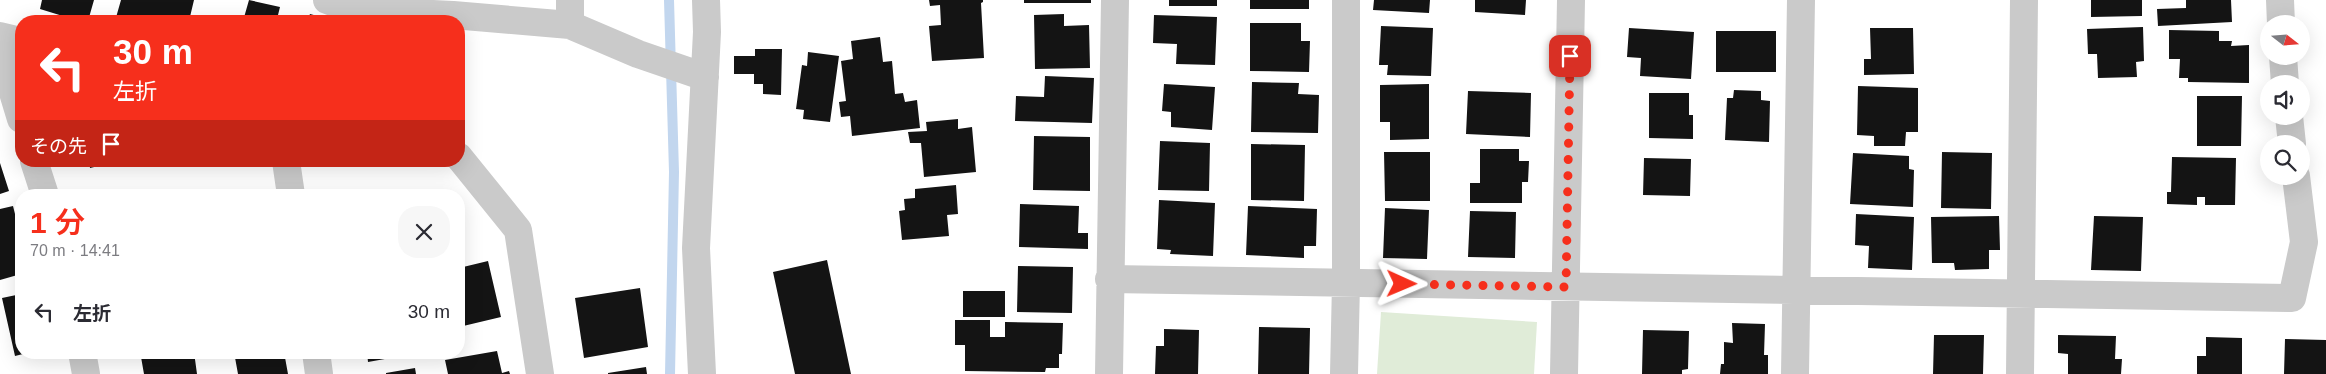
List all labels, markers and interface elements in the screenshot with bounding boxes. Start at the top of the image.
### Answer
north arrow [2260,15,2310,65]
map controls [2260,15,2310,185]
text: 30 m [113,32,193,71]
icon: left [30,35,95,100]
pin [1549,35,1591,77]
icon: arrive [1556,42,1584,70]
button: sound [2260,75,2310,125]
text: 左折 [113,79,157,104]
icon: arrive [97,130,125,158]
button: search [2260,135,2310,185]
text: その先 [30,136,87,157]
text: 1 分 [30,206,85,239]
button: close [398,206,450,258]
text: 70 m · 14:41 [30,242,120,259]
position arrow [1375,257,1427,309]
icon: left [30,298,58,326]
text: 30 m [408,301,450,322]
text: 左折 [73,303,111,324]

